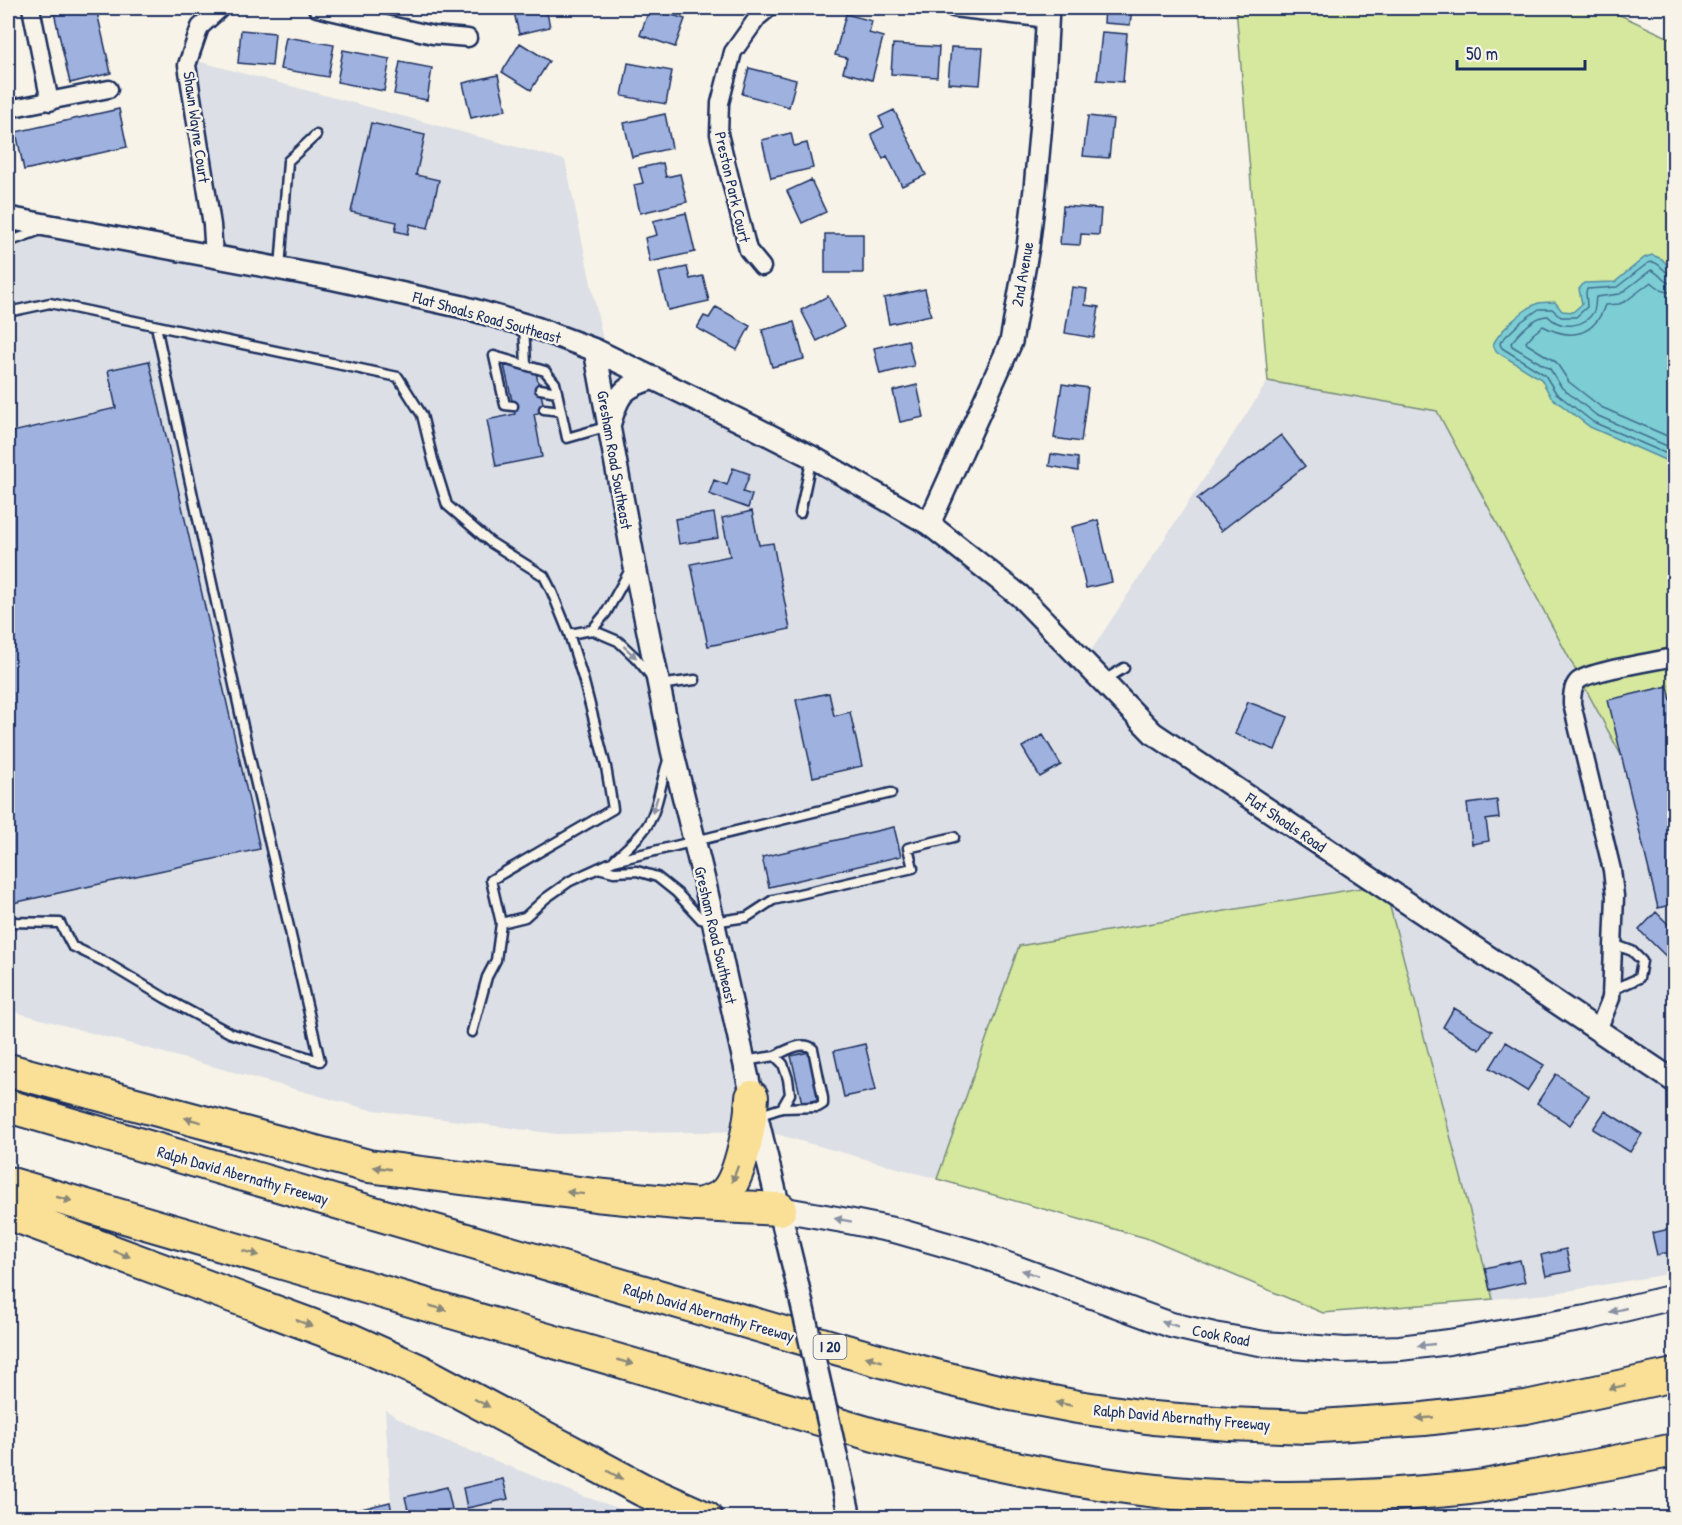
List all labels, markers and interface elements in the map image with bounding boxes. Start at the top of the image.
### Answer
scale bar [1457,33,1584,71]
text: 50 m [1466,41,1498,66]
street label: Shawn Wayne Court [178,70,216,185]
street label: Preston Park Court [710,129,757,245]
street label: 2nd Avenue [1006,239,1039,308]
street label: Flat Shoals Road Southeast [409,285,564,349]
street label: Gresham Road Southeast [592,389,638,532]
one-way arrow [622,645,637,659]
street label: Flat Shoals Road [1241,786,1331,857]
one-way arrow [650,796,659,814]
street label: Gresham Road Southeast [689,864,743,1006]
one-way arrow [184,1114,202,1124]
street label: Ralph David Abernathy Freeway [155,1140,331,1210]
one-way arrow [372,1163,391,1172]
one-way arrow [730,1166,740,1184]
one-way arrow [565,1188,584,1197]
one-way arrow [55,1195,73,1204]
one-way arrow [833,1215,852,1224]
one-way arrow [242,1249,260,1258]
one-way arrow [113,1250,131,1260]
one-way arrow [1021,1267,1039,1277]
street label: Ralph David Abernathy Freeway [621,1277,797,1347]
one-way arrow [429,1304,447,1313]
one-way arrow [1608,1306,1627,1316]
one-way arrow [296,1318,314,1328]
one-way arrow [1161,1319,1179,1328]
street label: Cook Road [1190,1319,1252,1351]
road number: I 20 [814,1335,846,1359]
one-way arrow [1416,1340,1435,1350]
one-way arrow [865,1354,883,1363]
one-way arrow [616,1358,634,1367]
one-way arrow [1608,1383,1627,1393]
one-way arrow [474,1398,491,1408]
street label: Ralph David Abernathy Freeway [1093,1398,1271,1436]
one-way arrow [1054,1399,1073,1408]
one-way arrow [1416,1413,1435,1423]
one-way arrow [607,1470,624,1480]

